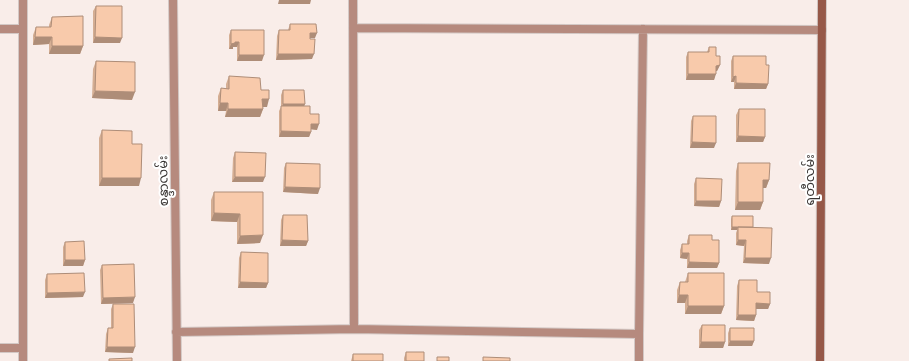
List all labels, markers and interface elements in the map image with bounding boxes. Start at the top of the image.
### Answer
street label: ရတီလမ်း [801,154,820,206]
street label: စန္ဒာလမ်း [154,155,174,207]

